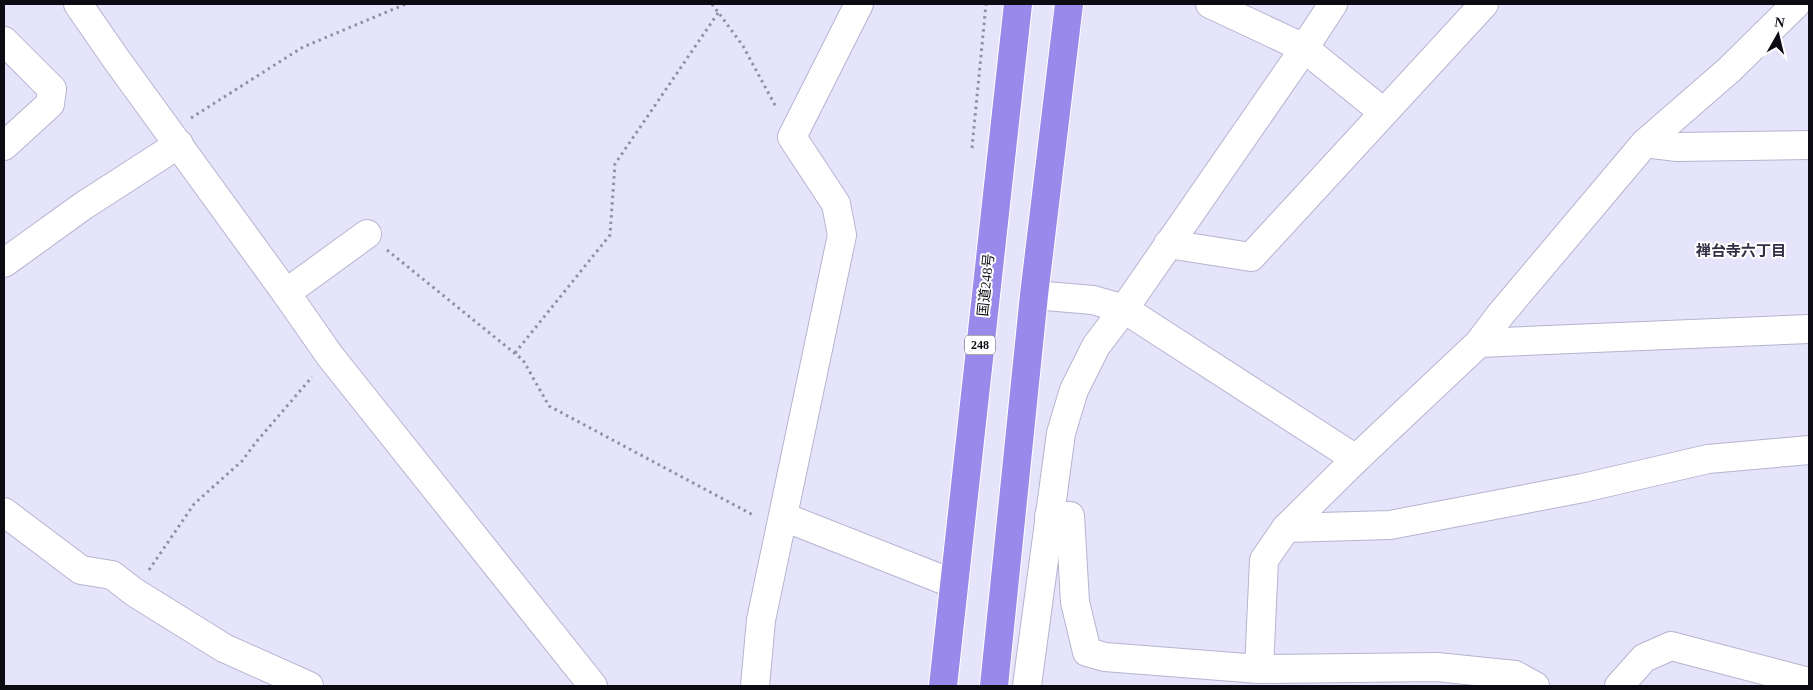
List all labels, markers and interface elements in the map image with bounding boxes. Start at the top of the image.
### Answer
north arrow [1753,10,1803,60]
text: N [1774,14,1786,31]
district label: 禅台寺六丁目 [1695,243,1786,259]
street label: 国道248号 [975,253,997,317]
road number: 248 [965,336,995,354]

